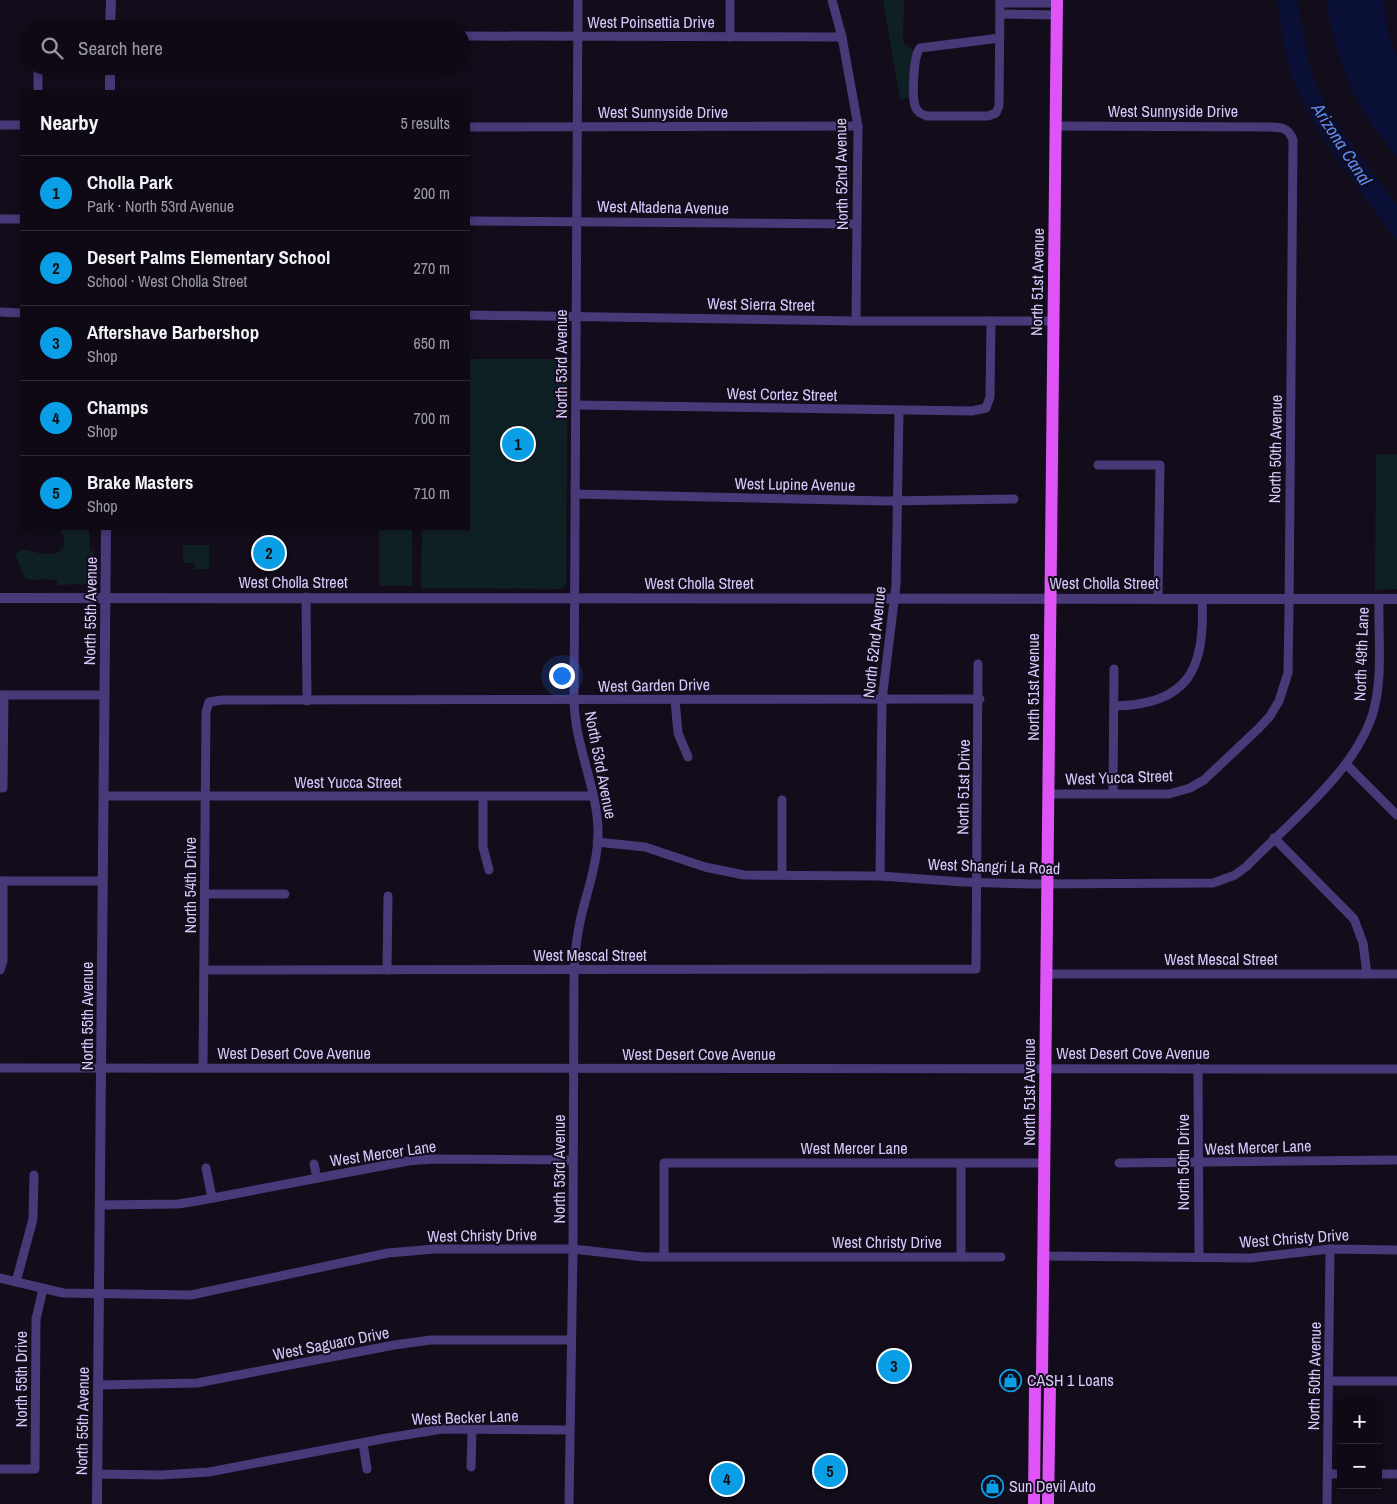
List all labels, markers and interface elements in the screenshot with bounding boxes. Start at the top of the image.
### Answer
street label: West Poinsettia Drive [587,11,715,33]
search box [20,20,470,75]
icon: search [38,34,66,62]
text: Search here [78,35,163,61]
water label: Arizona Canal [1306,97,1378,191]
street label: West Sunnyside Drive [1108,100,1238,122]
street label: West Sunnyside Drive [598,101,728,123]
text: Nearby [40,108,98,137]
text: 5 results [400,112,450,134]
street label: North 52nd Avenue [829,118,853,230]
text: Cholla Park [87,169,173,195]
text: 1 [52,182,60,204]
text: 200 m [414,182,450,204]
text: Park · North 53rd Avenue [87,195,234,217]
street label: West Altadena Avenue [597,195,729,219]
street label: North 51st Avenue [1025,228,1049,336]
text: Desert Palms Elementary School [87,244,330,270]
text: 2 [52,257,60,279]
text: 270 m [414,257,450,279]
text: School · West Cholla Street [87,270,247,292]
street label: West Sierra Street [707,292,815,316]
street label: North 53rd Avenue [550,309,572,419]
text: Aftershave Barbershop [87,319,259,345]
text: 3 [52,332,60,354]
text: 650 m [414,332,450,354]
text: Shop [87,345,118,367]
street label: West Cortez Street [727,382,838,406]
text: Champs [87,394,148,420]
street label: North 50th Avenue [1263,395,1287,503]
text: 4 [52,407,60,429]
text: 700 m [414,407,450,429]
text: Shop [87,420,118,442]
pin: 1 [502,425,534,463]
text: Brake Masters [87,469,194,495]
street label: West Lupine Avenue [734,472,856,496]
text: 5 [52,482,60,504]
text: 710 m [414,482,450,504]
text: Shop [87,495,118,517]
pin: 2 [253,534,285,572]
street label: North 55th Avenue [78,557,102,665]
street label: West Cholla Street [238,571,348,593]
street label: West Cholla Street [644,572,754,594]
street label: West Cholla Street [1049,572,1159,594]
street label: North 52nd Avenue [857,585,891,699]
street label: North 49th Lane [1348,607,1374,701]
street label: North 51st Avenue [1022,633,1044,741]
your location [549,663,575,689]
street label: West Garden Drive [598,673,710,697]
street label: North 53rd Avenue [580,709,622,821]
street label: North 51st Drive [951,739,975,835]
street label: West Yucca Street [1065,764,1173,790]
street label: West Yucca Street [294,771,402,793]
street label: North 54th Drive [179,837,201,933]
street label: West Shangri La Road [927,853,1061,879]
street label: West Mescal Street [533,944,647,966]
street label: West Mescal Street [1164,948,1278,970]
street label: North 55th Avenue [76,962,98,1070]
street label: North 51st Avenue [1018,1038,1040,1146]
street label: West Desert Cove Avenue [217,1042,371,1064]
street label: West Desert Cove Avenue [1056,1042,1210,1064]
street label: West Desert Cove Avenue [622,1043,776,1065]
street label: North 53rd Avenue [548,1114,570,1224]
street label: North 50th Drive [1172,1114,1194,1210]
street label: West Mercer Lane [1204,1134,1312,1160]
street label: West Mercer Lane [329,1135,437,1171]
street label: West Mercer Lane [801,1137,907,1159]
street label: West Christy Drive [427,1223,537,1247]
street label: West Christy Drive [1238,1223,1350,1253]
street label: West Christy Drive [832,1231,942,1253]
street label: West Saguaro Drive [271,1321,391,1365]
street label: North 50th Avenue [1302,1322,1326,1430]
street label: North 55th Drive [10,1331,32,1427]
pin: 3 [878,1347,910,1385]
street label: North 55th Avenue [70,1367,94,1475]
shop icon: CASH 1 Loans [999,1368,1023,1392]
place label: CASH 1 Loans [1027,1369,1114,1391]
map controls [1337,1399,1382,1489]
button: + [1337,1399,1382,1444]
street label: West Becker Lane [411,1404,519,1430]
button: − [1337,1444,1382,1489]
pin: 5 [814,1452,846,1490]
pin: 4 [711,1460,743,1498]
shop icon: Sun Devil Auto [981,1474,1005,1498]
place label: Sun Devil Auto [1009,1475,1096,1497]

